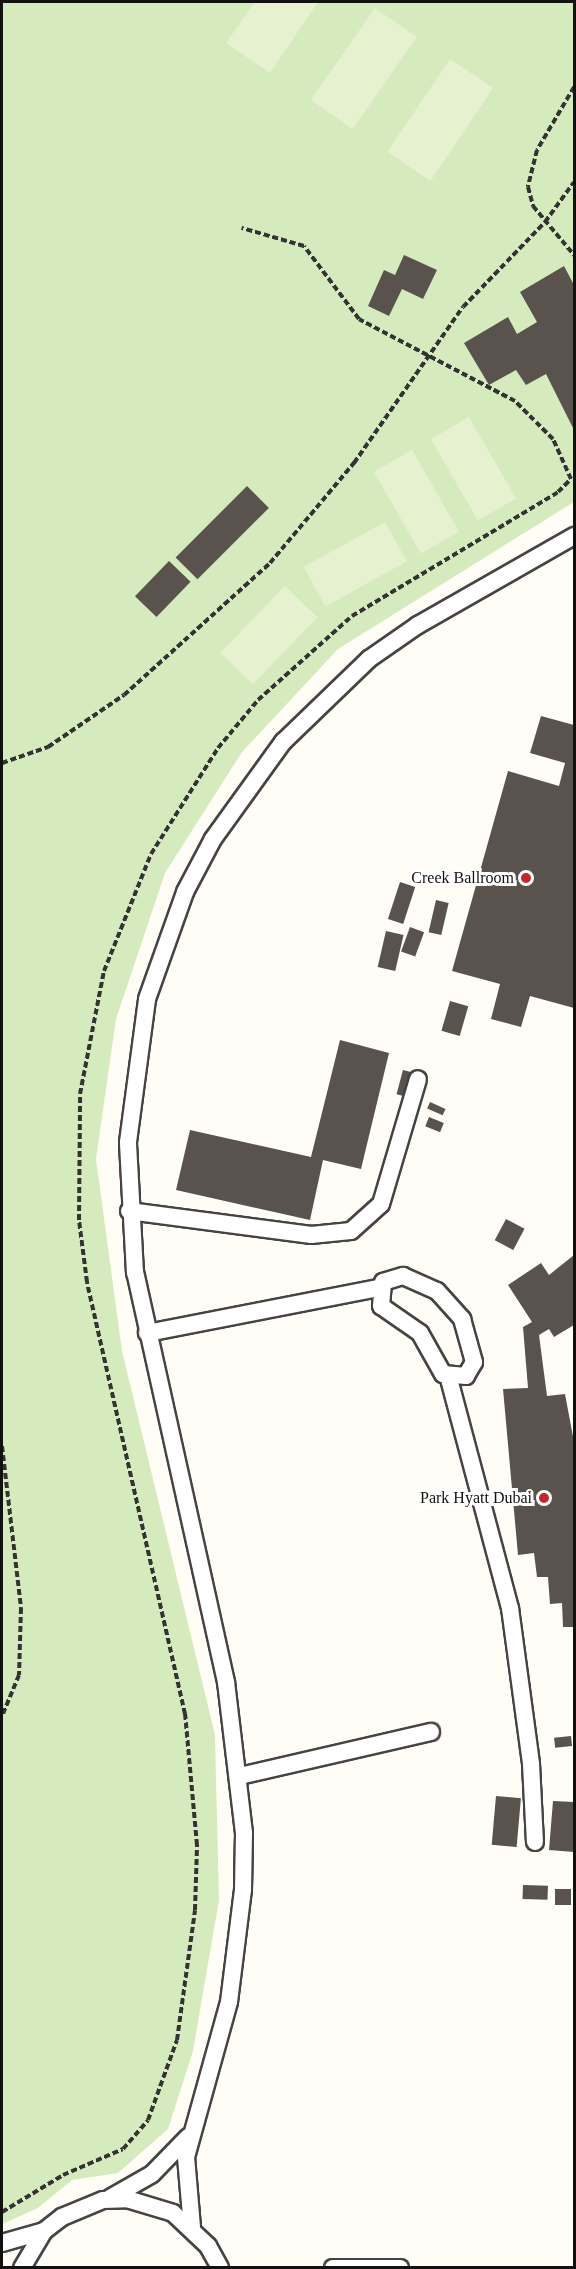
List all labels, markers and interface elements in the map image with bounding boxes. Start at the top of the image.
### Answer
place label: Creek Ballroom [396,868,514,888]
marker: Creek Ballroom [519,871,533,885]
place label: Park Hyatt Dubai [402,1488,532,1508]
marker: Park Hyatt Dubai [537,1491,551,1505]

